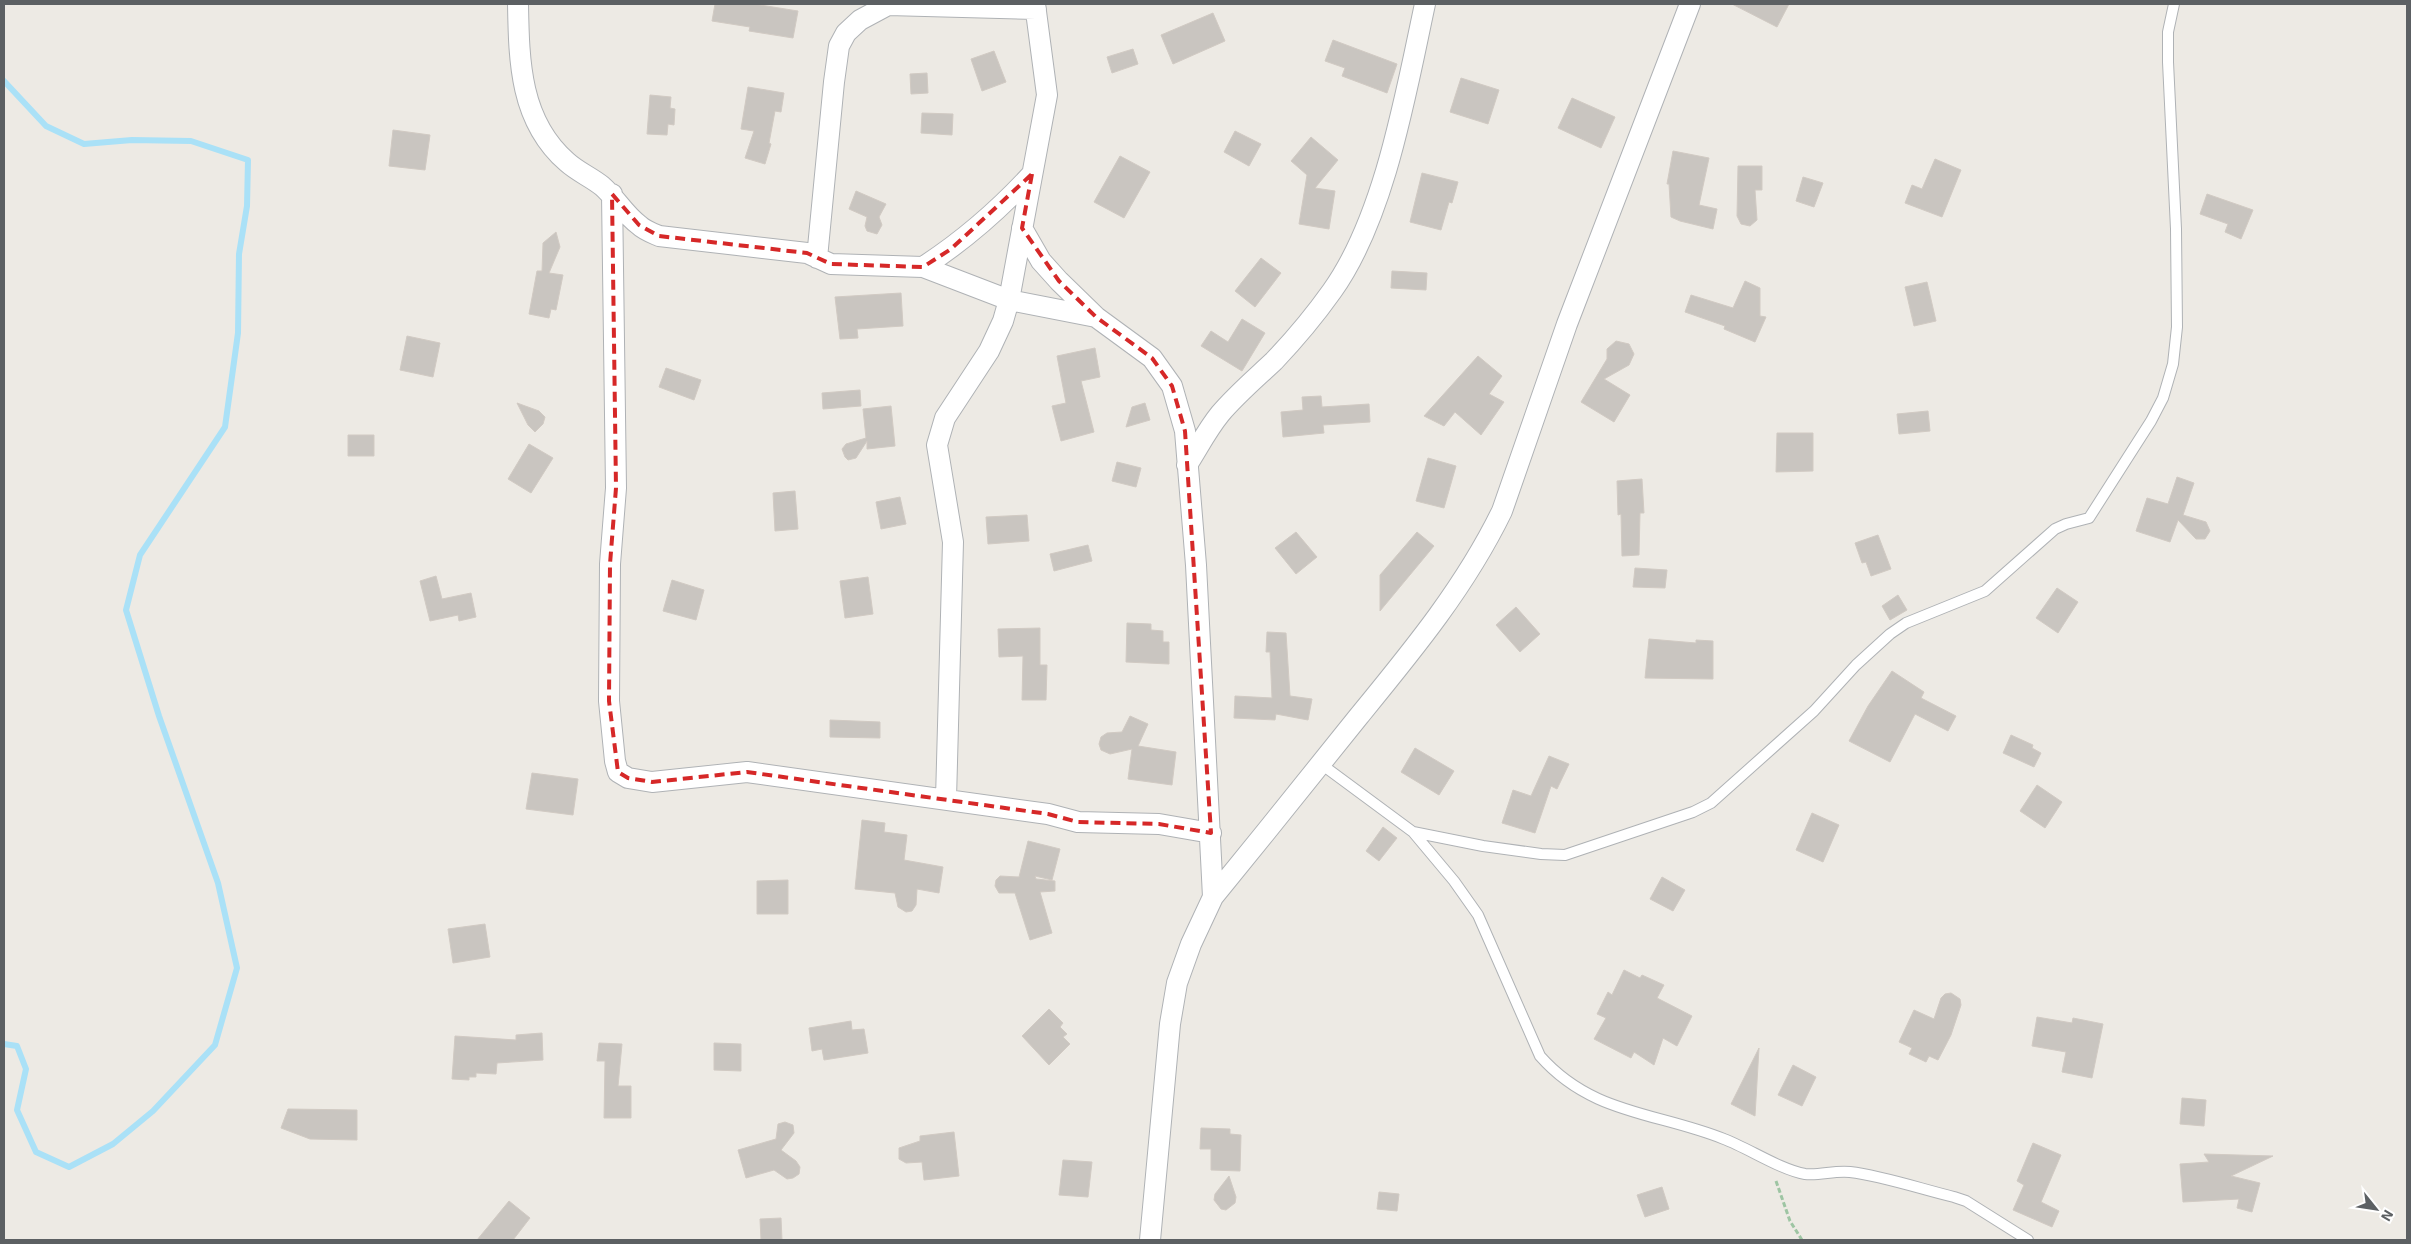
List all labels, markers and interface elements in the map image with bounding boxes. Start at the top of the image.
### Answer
north arrow [2351,1184,2401,1234]
text: N [2378,1207,2398,1224]

